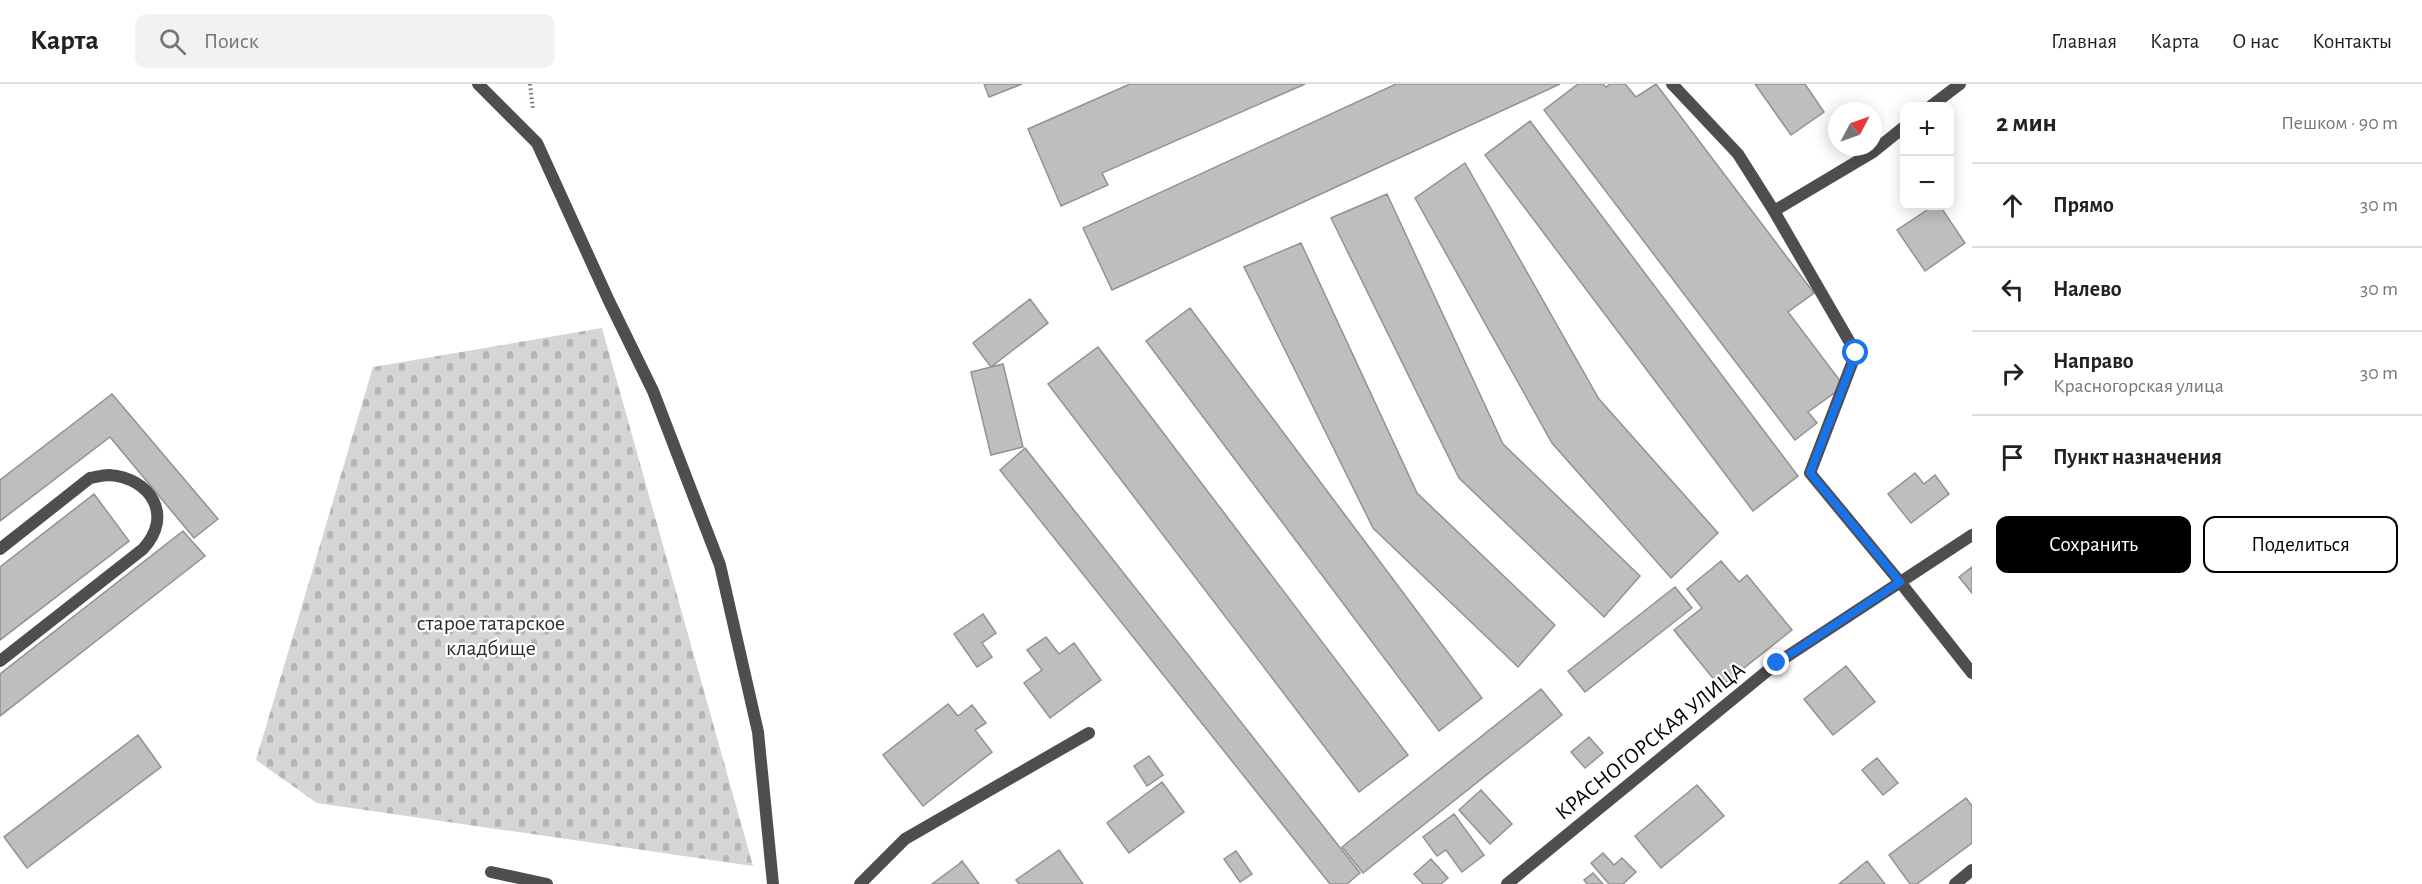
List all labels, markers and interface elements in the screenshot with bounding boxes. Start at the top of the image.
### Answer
search box [135,14,555,68]
icon: search [156,25,189,58]
text: Карта [30,27,99,55]
text: Поиск [204,30,259,52]
text: Главная [2051,31,2117,52]
text: Карта [2150,31,2199,52]
text: О нас [2232,31,2279,52]
text: Контакты [2312,31,2392,52]
north arrow [1828,102,1882,156]
map controls [1900,102,1954,210]
button: + [1900,102,1954,156]
text: 2 мин [1996,110,2057,136]
text: Пешком · 90 m [2281,113,2398,133]
button: − [1900,156,1954,210]
icon: ahead [1996,189,2029,222]
text: Прямо [2053,194,2114,216]
text: 30 m [2360,195,2398,215]
icon: left [1996,273,2029,306]
text: Налево [2053,278,2122,300]
text: 30 m [2360,279,2398,299]
route start [1842,339,1868,365]
text: Направо [2053,350,2134,372]
icon: right [1996,357,2029,390]
text: 30 m [2360,363,2398,383]
text: Красногорская улица [2053,376,2224,396]
icon: arrive [1996,441,2029,474]
text: Пункт назначения [2053,446,2222,468]
button: Сохранить [1996,516,2191,573]
button: Поделиться [2203,516,2398,573]
park label: старое татарское кладбище [417,612,565,659]
route end [1763,649,1789,675]
street label: КРАСНОГОРСКАЯ УЛИЦА [1551,658,1749,824]

